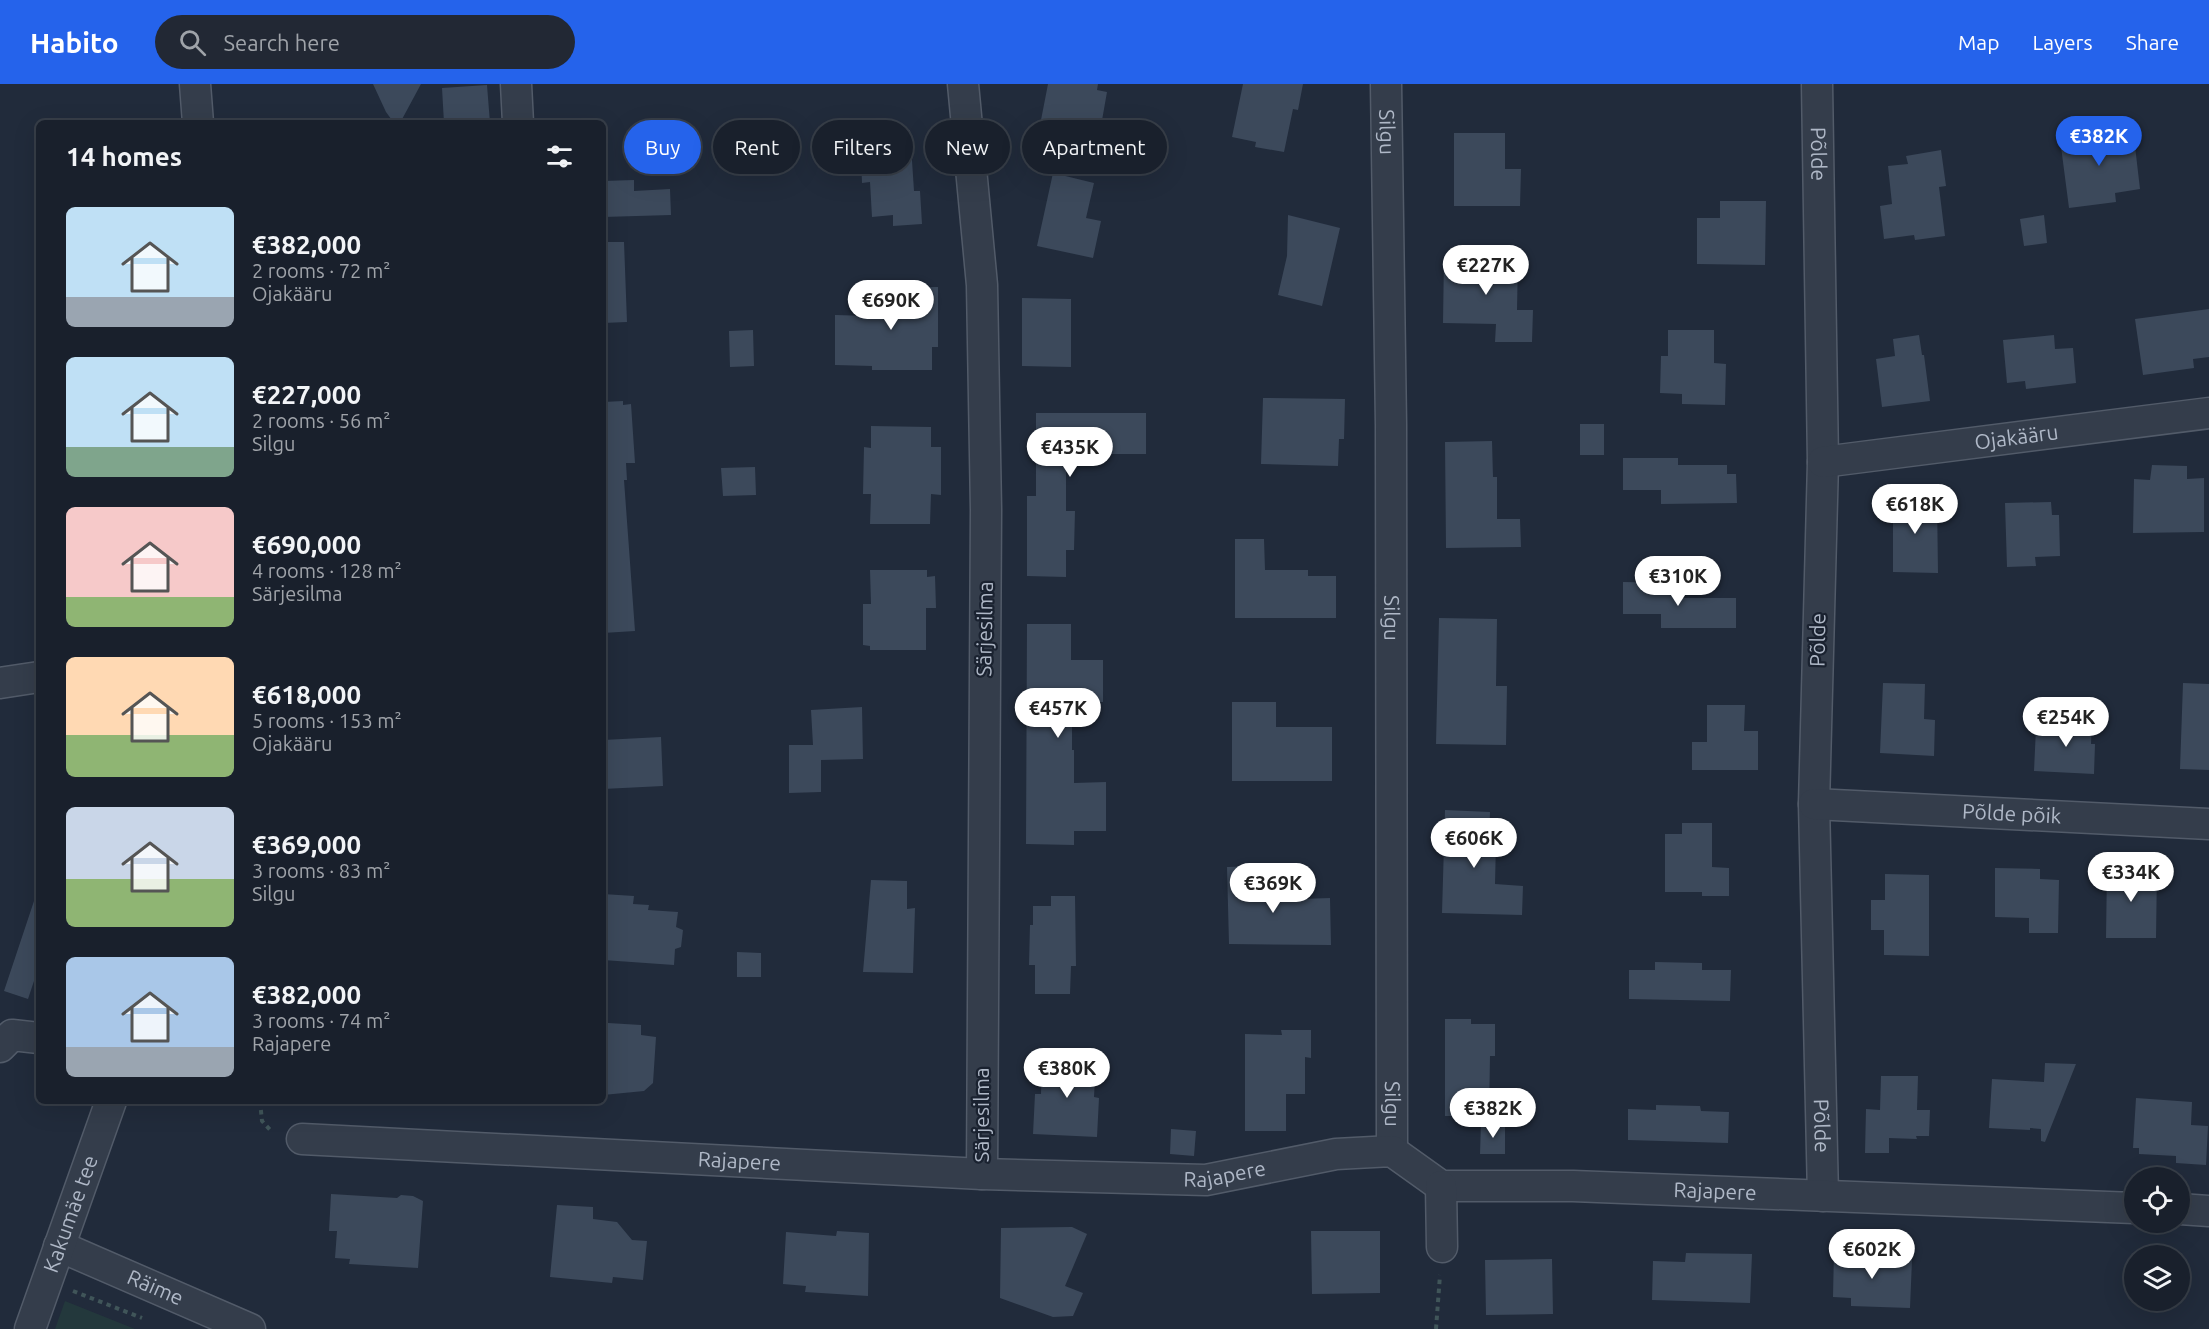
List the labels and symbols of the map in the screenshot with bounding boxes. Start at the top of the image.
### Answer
street label: Silgu [1375,109,1400,155]
pin: €382K [2057,116,2141,167]
street label: Põlde [1807,127,1832,181]
pin: €227K [1444,245,1528,296]
pin: €690K [849,280,933,331]
street label: Ojakääru [1973,419,2060,454]
pin: €435K [1028,427,1112,478]
pin: €618K [1873,484,1957,535]
pin: €310K [1636,556,1720,607]
street label: Särjesilma [971,581,997,677]
street label: Silgu [1380,595,1404,641]
street label: Põlde [1805,613,1829,667]
pin: €457K [1016,688,1100,739]
pin: €254K [2024,697,2108,748]
street label: Põlde põik [1962,799,2062,828]
pin: €606K [1432,818,1516,869]
pin: €334K [2089,852,2173,903]
pin: €369K [1231,863,1315,914]
pin: €380K [1025,1048,1109,1099]
street label: Särjesilma [969,1067,993,1163]
street label: Silgu [1381,1081,1405,1127]
pin: €382K [1451,1088,1535,1139]
street label: Põlde [1810,1098,1835,1153]
street label: Rajapere [697,1146,782,1175]
street label: Kakumäe tee [38,1152,102,1276]
street label: Rajapere [1183,1155,1268,1191]
street label: Rajapere [1673,1177,1757,1204]
pin: €602K [1830,1229,1914,1280]
street label: Räime [124,1264,187,1310]

